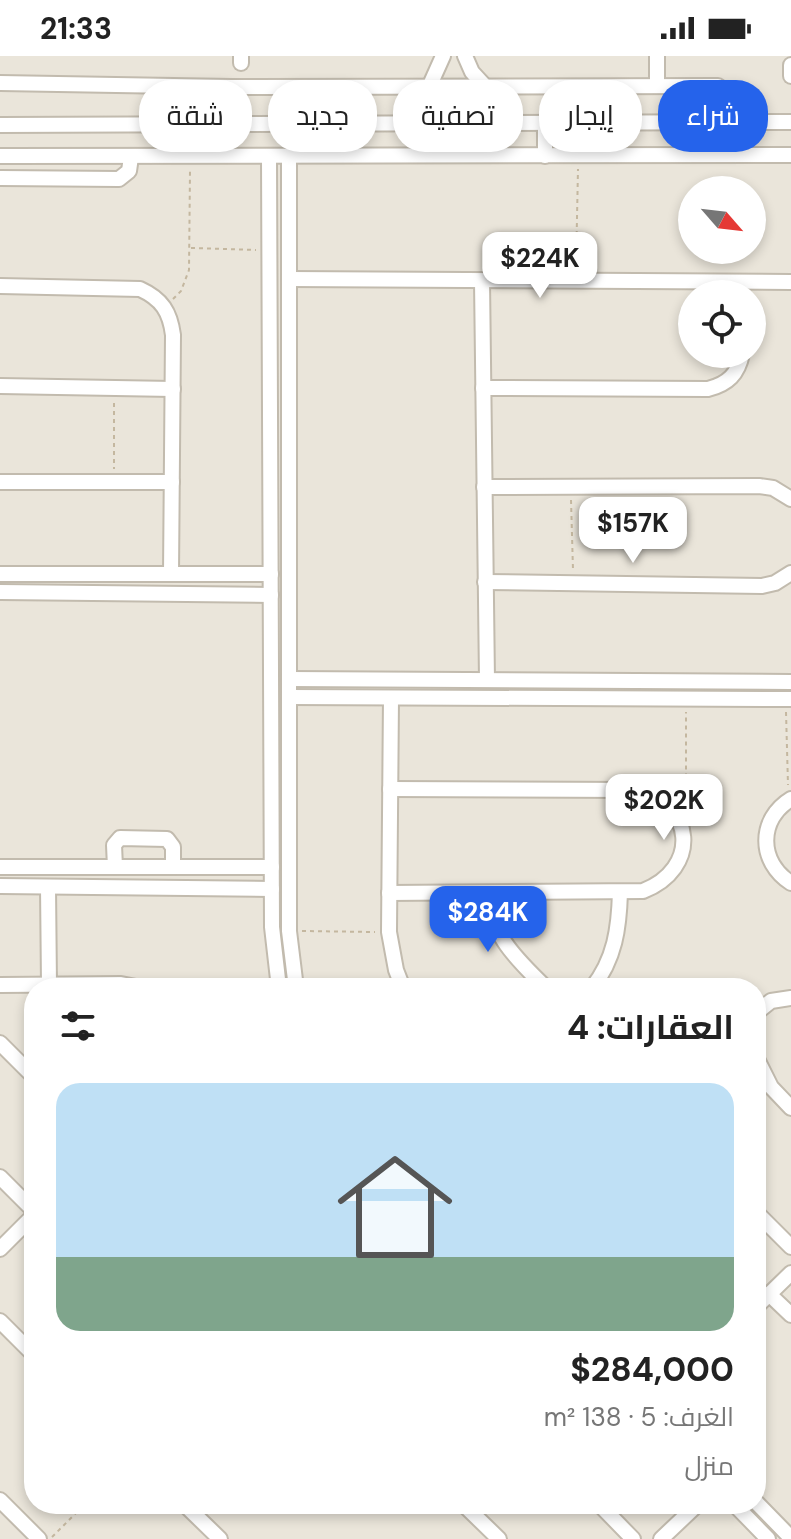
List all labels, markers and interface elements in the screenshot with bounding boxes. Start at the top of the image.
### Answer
text: 21:33 [40,9,112,48]
chip: شقة [139,80,252,152]
chip: جديد [268,80,377,152]
chip: تصفية [393,80,523,152]
chip: إيجار [539,80,642,152]
chip: شراء [658,80,768,152]
north arrow [678,176,766,264]
map controls [678,176,766,368]
pin: $224K [484,232,596,300]
text: $224K [500,241,580,275]
button: locate [678,280,766,368]
pin: $157K [577,497,689,565]
text: $157K [597,506,669,540]
pin: $202K [608,774,720,842]
text: $202K [624,783,704,817]
pin: $284K [432,886,544,954]
text: $284K [448,895,528,929]
icon: filters [56,1004,100,1048]
text: العقارات: 4 [567,1005,734,1050]
icon: home [323,1135,467,1279]
text: $284,000 [570,1347,734,1392]
text: الغرف: 5 · 138 m² [544,1400,734,1434]
text: منزل [685,1449,734,1483]

